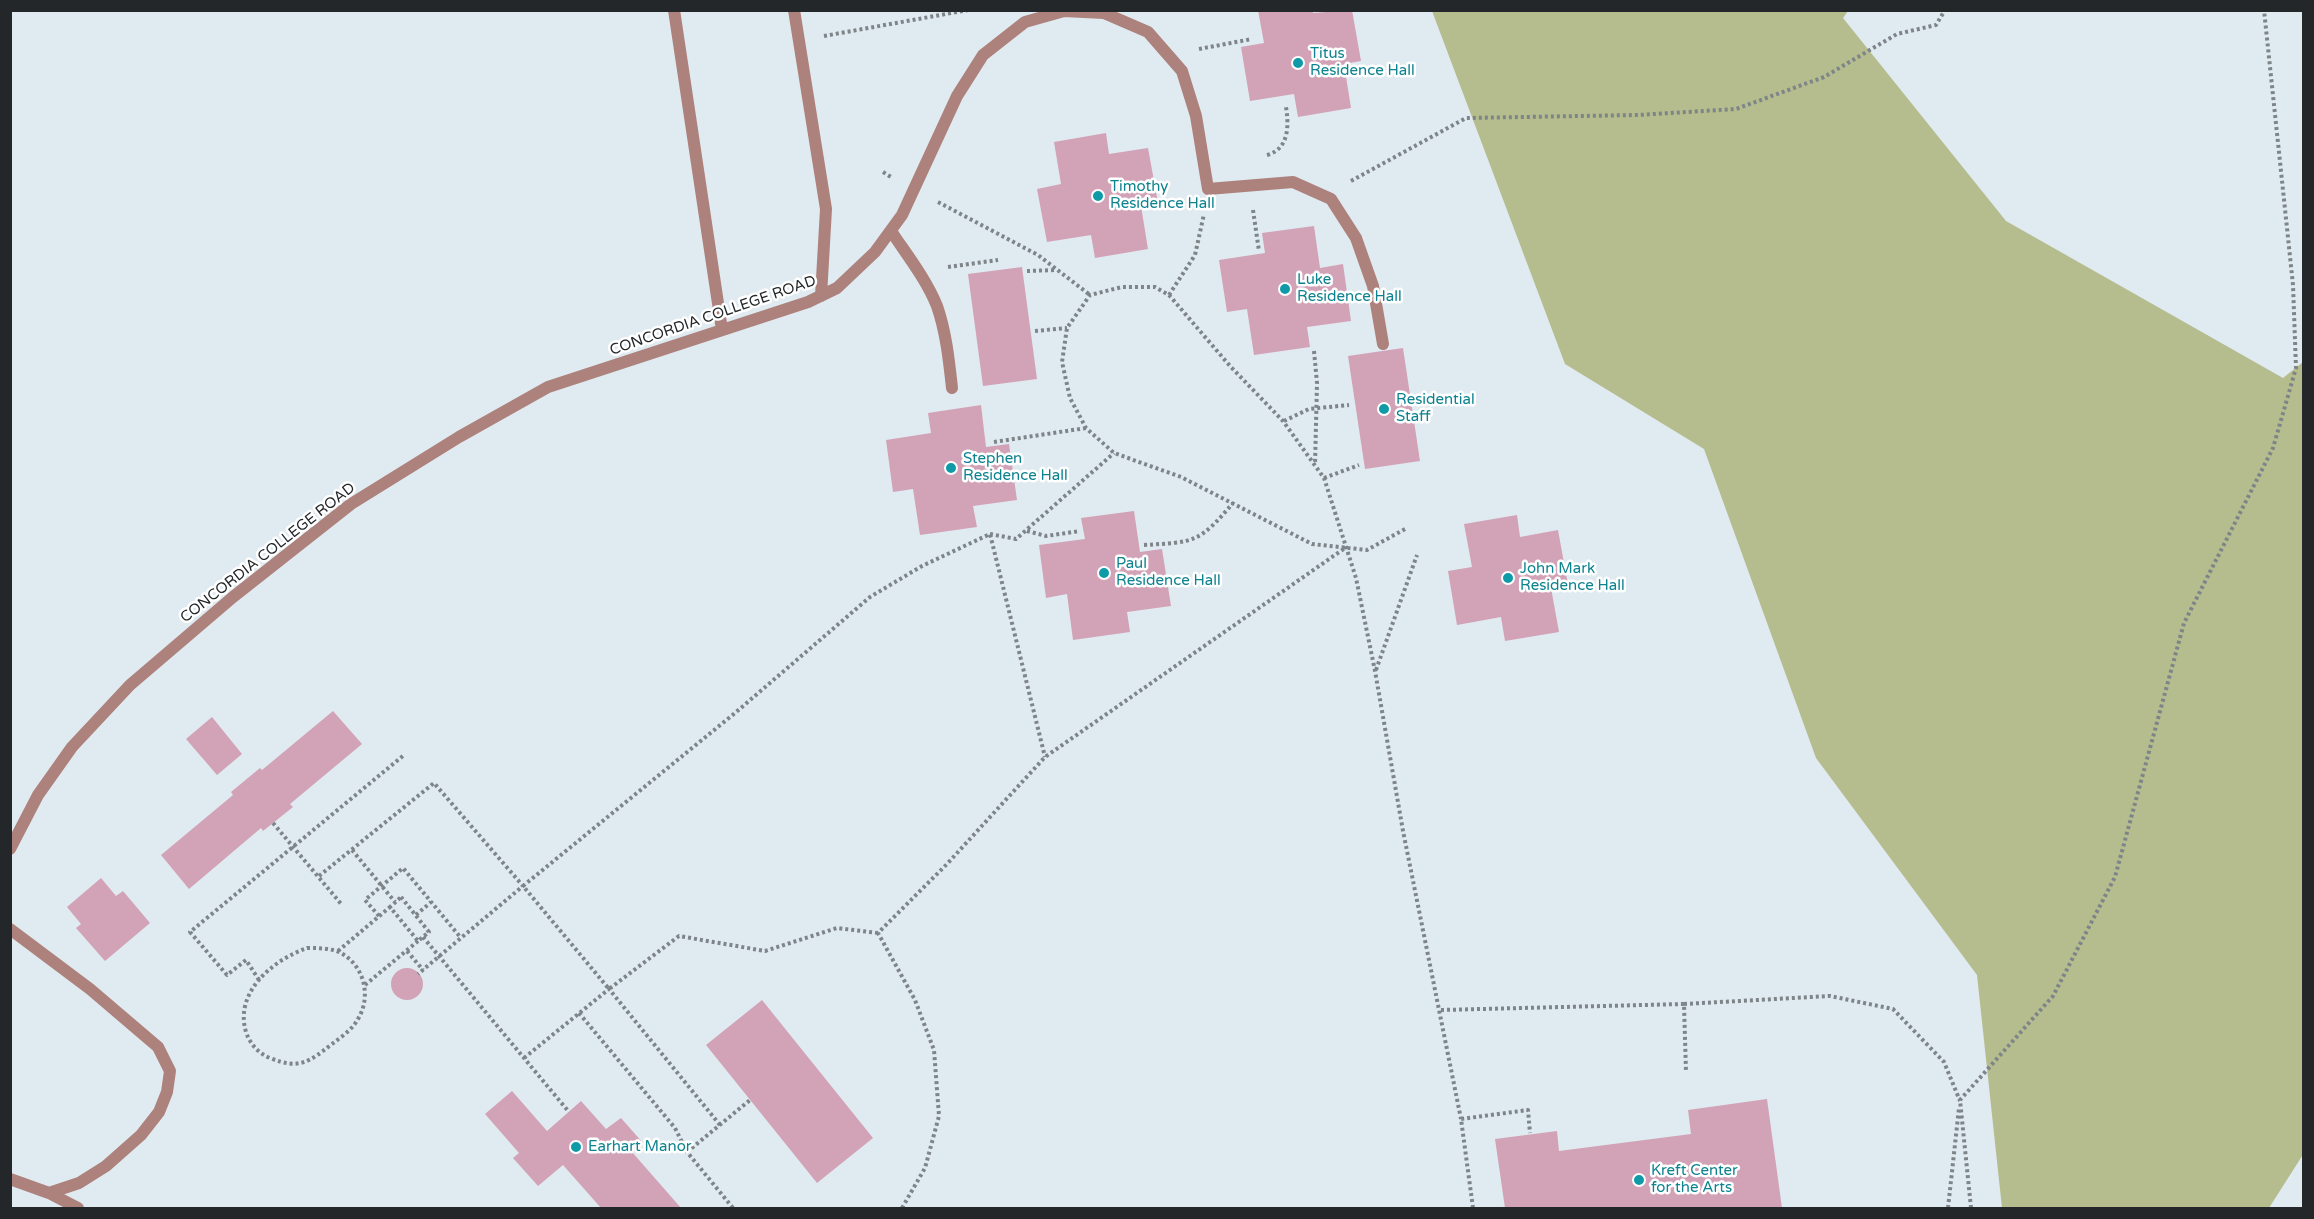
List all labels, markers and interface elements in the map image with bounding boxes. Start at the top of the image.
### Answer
place label: Titus Residence Hall [1310,45,1415,80]
marker: Titus Residence Hall [1291,56,1305,70]
place label: Timothy Residence Hall [1110,178,1215,213]
marker: Timothy Residence Hall [1091,189,1105,203]
place label: Luke Residence Hall [1297,271,1402,306]
street label: CONCORDIA COLLEGE ROAD [608,272,818,360]
marker: Luke Residence Hall [1278,282,1292,296]
place label: Residential Staff [1396,391,1475,426]
marker: Residential Staff [1377,402,1391,416]
place label: Stephen Residence Hall [963,450,1068,485]
marker: Stephen Residence Hall [944,461,958,475]
street label: CONCORDIA COLLEGE ROAD [177,479,359,627]
place label: Paul Residence Hall [1116,555,1221,590]
place label: John Mark Residence Hall [1520,560,1625,595]
marker: Paul Residence Hall [1097,566,1111,580]
marker: John Mark Residence Hall [1501,571,1515,585]
place label: Earhart Manor [588,1138,691,1156]
marker: Earhart Manor [569,1140,583,1154]
place label: Kreft Center for the Arts [1651,1162,1738,1197]
marker: Kreft Center for the Arts [1632,1173,1646,1187]

